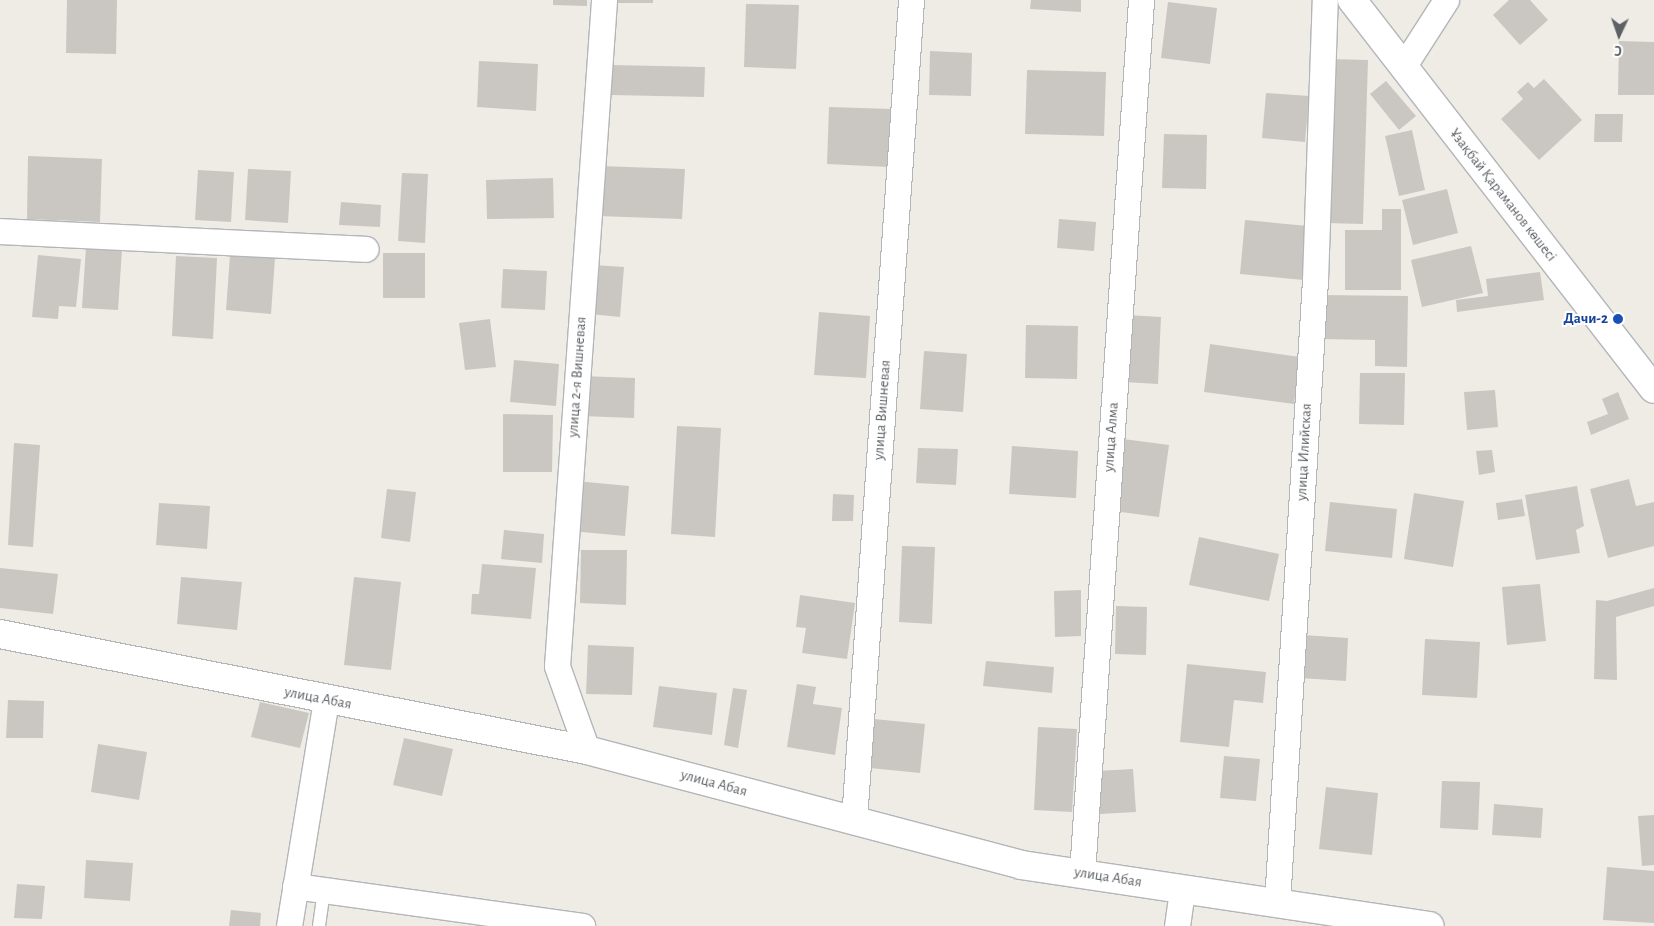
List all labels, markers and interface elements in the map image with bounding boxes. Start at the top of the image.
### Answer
north arrow [1594,10,1644,60]
text: С [1614,43,1622,57]
street label: Ұзақбай Қараманов көшесі [1446,125,1560,265]
place label: Дачи-2 [1563,310,1608,328]
marker: Дачи-2 [1612,313,1624,325]
street label: улица 2-я Вишневая [564,316,590,438]
street label: улица Вишневая [870,359,894,461]
street label: улица Алма [1100,401,1122,473]
street label: улица Илийская [1292,403,1316,501]
street label: улица Абая [283,683,353,713]
street label: улица Абая [679,766,749,800]
street label: улица Абая [1073,863,1143,891]

